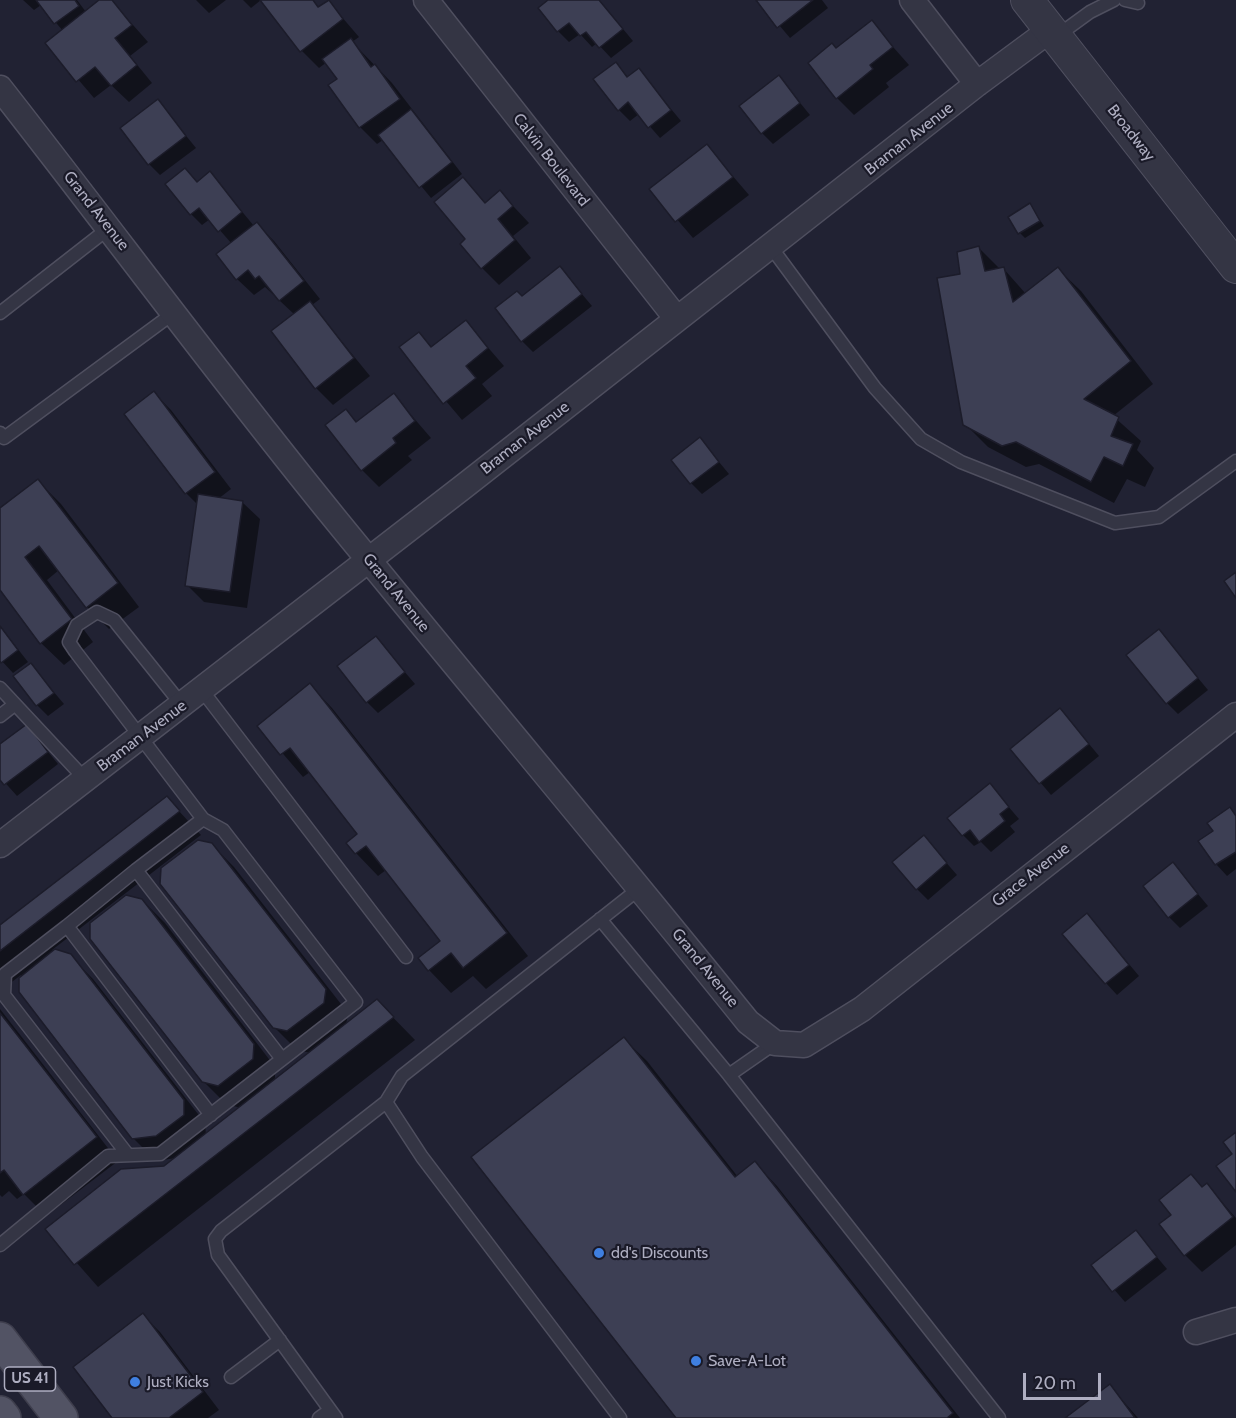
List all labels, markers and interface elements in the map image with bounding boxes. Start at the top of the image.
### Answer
street label: Braman Avenue [861,98,957,180]
street label: Broadway [1103,101,1159,165]
street label: Calvin Boulevard [509,110,593,210]
street label: Grand Avenue [59,167,133,255]
street label: Braman Avenue [477,397,573,479]
street label: Grand Avenue [359,550,433,636]
street label: Braman Avenue [93,696,191,776]
street label: Grace Avenue [988,839,1074,911]
street label: Grand Avenue [668,925,742,1011]
place label: dd's Discounts [611,1243,708,1263]
marker: dd's Discounts [592,1246,606,1260]
place label: Save-A-Lot [708,1351,786,1371]
marker: Save-A-Lot [689,1354,703,1368]
scale bar [1026,1361,1104,1399]
road number: US 41 [4,1367,56,1391]
place label: Just Kicks [147,1372,209,1392]
text: 20 m [1034,1372,1076,1394]
marker: Just Kicks [128,1375,142,1389]

